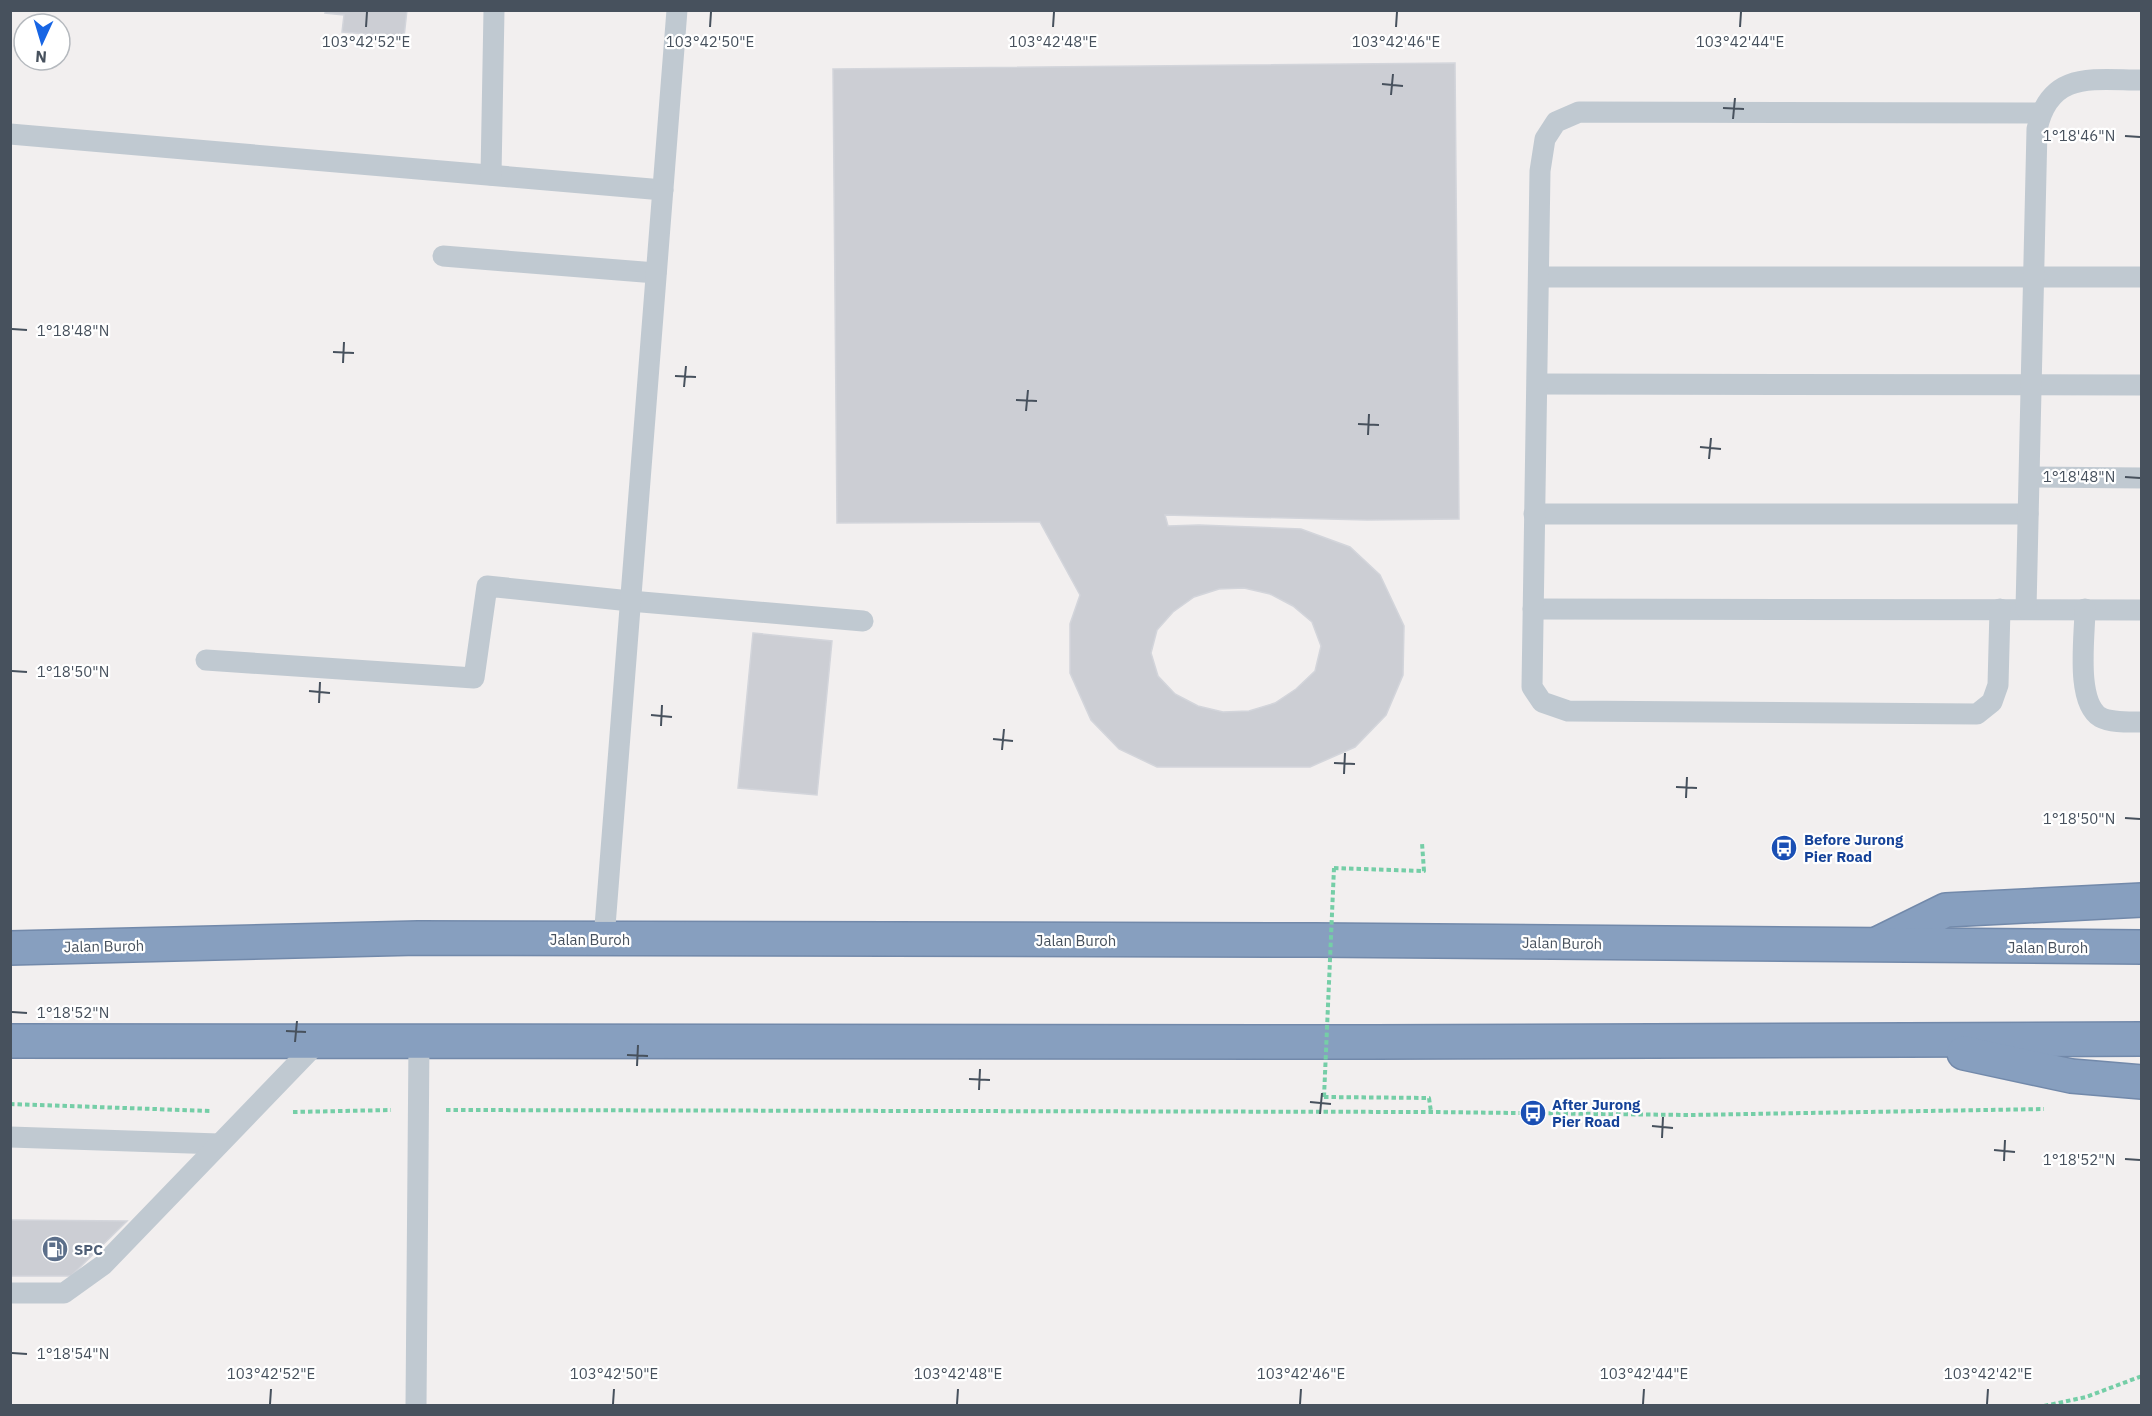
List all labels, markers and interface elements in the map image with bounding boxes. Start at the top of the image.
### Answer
north arrow [12,12,72,72]
text: 103°42'52"E [322,32,410,51]
text: 103°42'50"E [666,32,754,51]
text: 103°42'48"E [1009,32,1097,51]
text: 103°42'46"E [1352,32,1440,51]
text: 103°42'44"E [1696,32,1784,51]
text: N [34,47,47,67]
text: 1°18'46"N [2043,126,2115,145]
text: 1°18'48"N [37,321,109,340]
text: 1°18'48"N [2043,467,2115,486]
text: 1°18'50"N [37,662,109,681]
text: 1°18'50"N [2043,809,2115,828]
place label: Before Jurong Pier Road [1804,830,1904,866]
bus stop icon: Before Jurong Pier Road [1769,833,1799,863]
street label: Jalan Buroh [550,930,630,949]
street label: Jalan Buroh [1036,931,1116,950]
street label: Jalan Buroh [1522,933,1602,953]
street label: Jalan Buroh [64,936,144,956]
street label: Jalan Buroh [2008,938,2088,957]
text: 1°18'52"N [37,1003,109,1022]
place label: After Jurong Pier Road [1552,1095,1641,1131]
bus stop icon: After Jurong Pier Road [1518,1098,1548,1128]
text: 1°18'52"N [2043,1150,2115,1169]
fuel station icon: SPC [40,1234,70,1264]
place label: SPC [74,1240,103,1259]
text: 1°18'54"N [37,1344,109,1363]
text: 103°42'52"E [227,1364,315,1383]
text: 103°42'50"E [570,1364,658,1383]
text: 103°42'48"E [914,1364,1002,1383]
text: 103°42'46"E [1257,1364,1345,1383]
text: 103°42'44"E [1600,1364,1688,1383]
text: 103°42'42"E [1944,1364,2032,1383]

